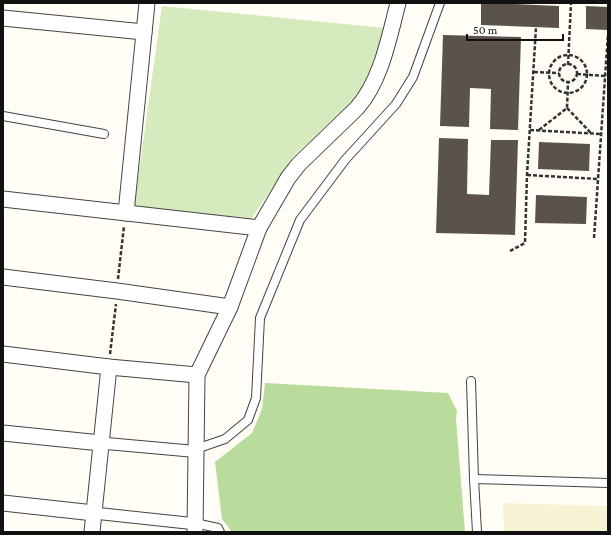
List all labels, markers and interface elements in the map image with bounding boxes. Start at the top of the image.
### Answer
scale bar [467,16,563,42]
text: 50 m [473,23,498,37]

